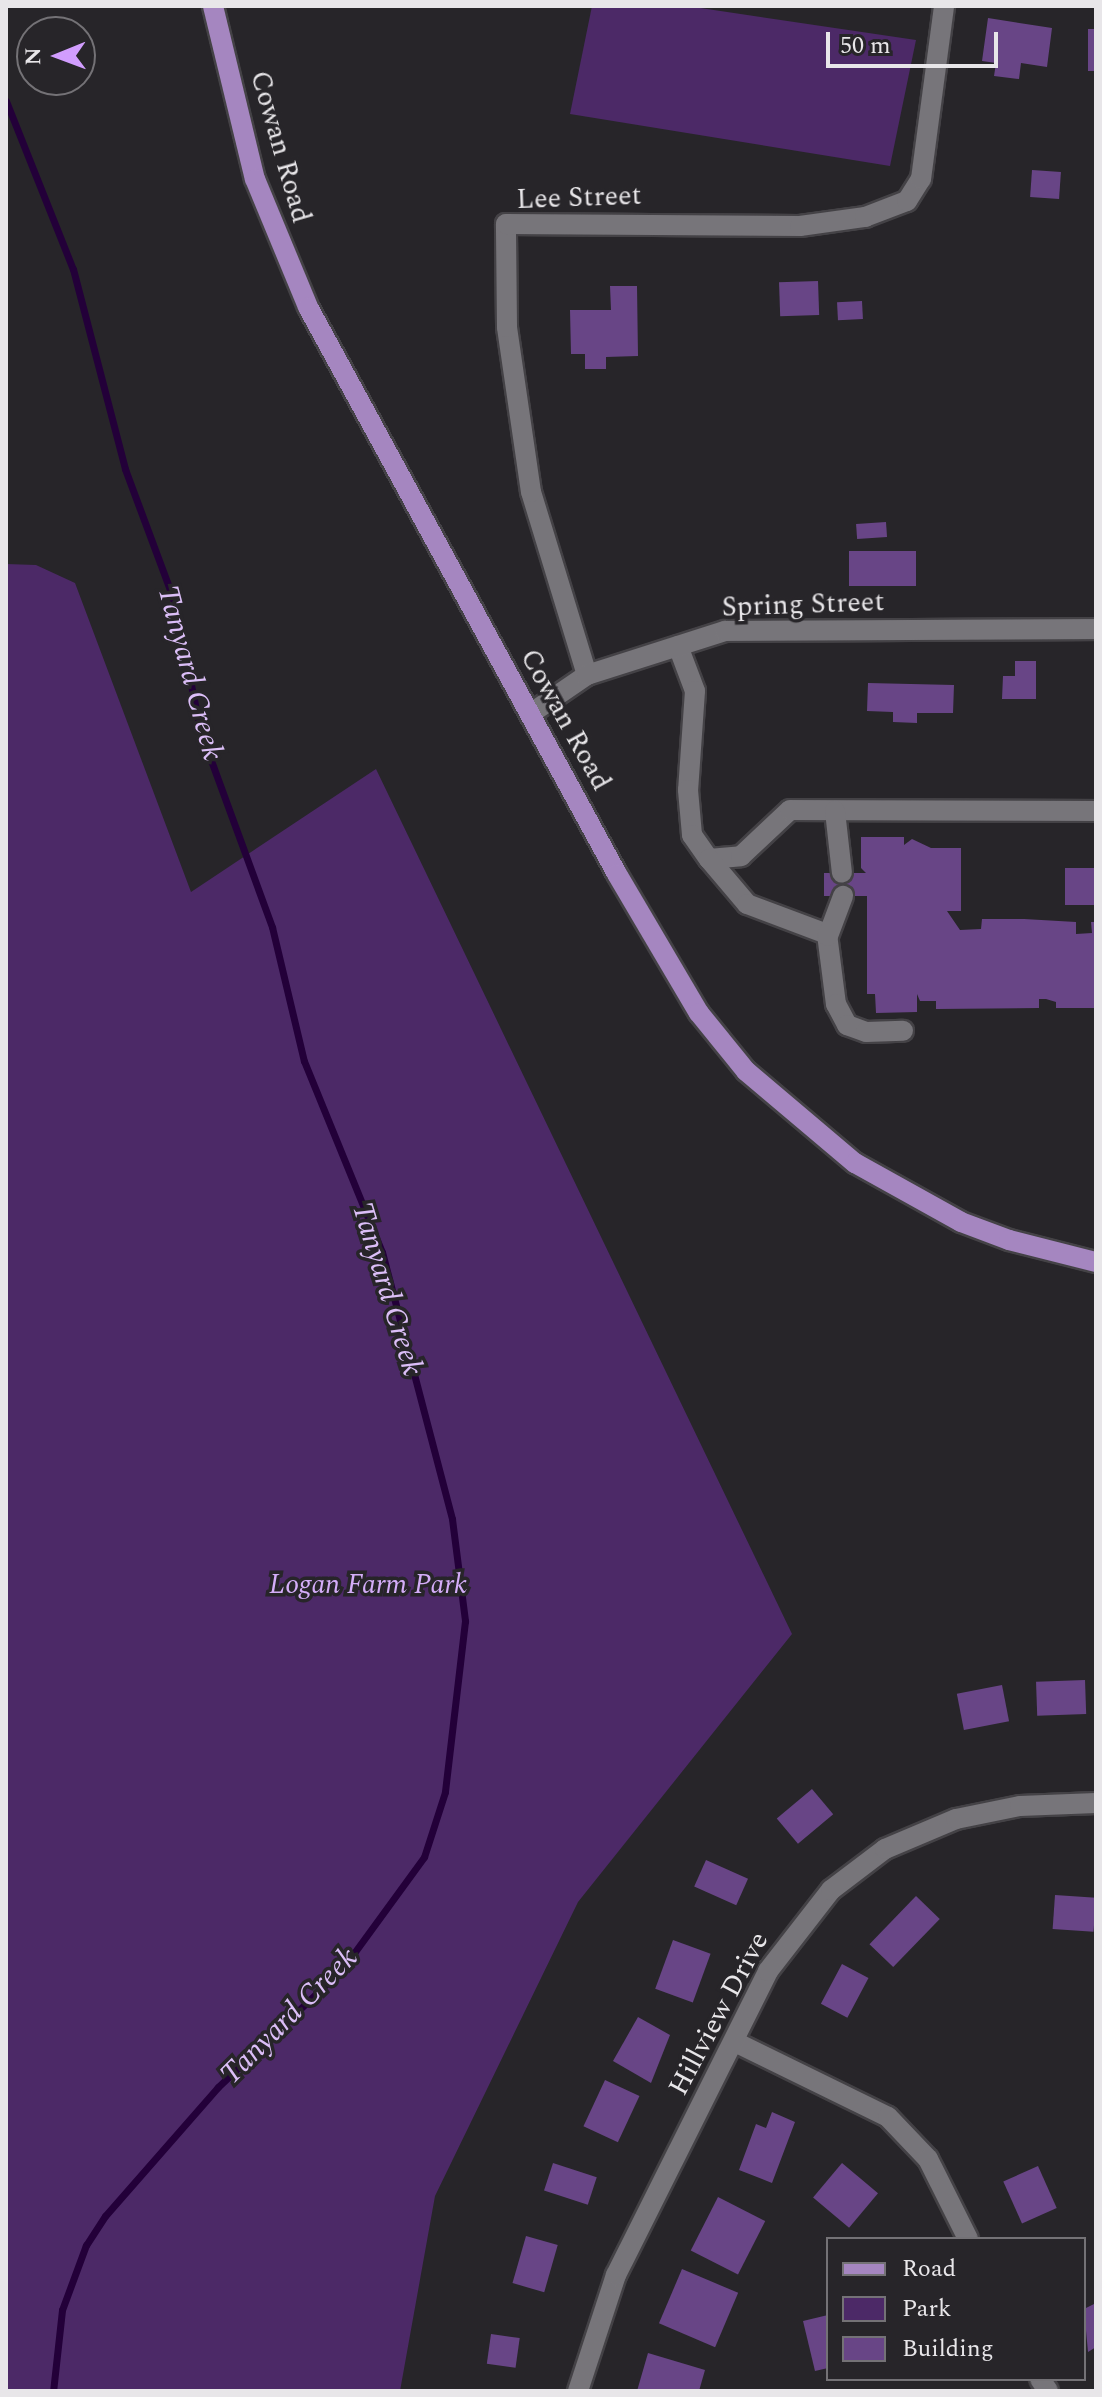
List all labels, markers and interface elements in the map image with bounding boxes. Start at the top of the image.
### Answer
north arrow [16,16,96,96]
scale bar [830,16,1002,66]
text: 50 m [840,28,891,64]
text: N [17,47,50,66]
street label: Cowan Road [242,67,318,227]
street label: Lee Street [516,179,642,217]
water label: Tanyard Creek [149,582,231,764]
street label: Spring Street [721,585,885,625]
street label: Cowan Road [512,643,618,797]
water label: Tanyard Creek [344,1198,430,1380]
park label: Logan Farm Park [269,1568,467,1602]
street label: Hillview Drive [662,1927,776,2101]
water label: Tanyard Creek [213,1940,365,2092]
legend [826,2237,1086,2381]
text: Road [902,2251,956,2287]
text: Park [902,2291,952,2327]
text: Building [902,2331,994,2367]

